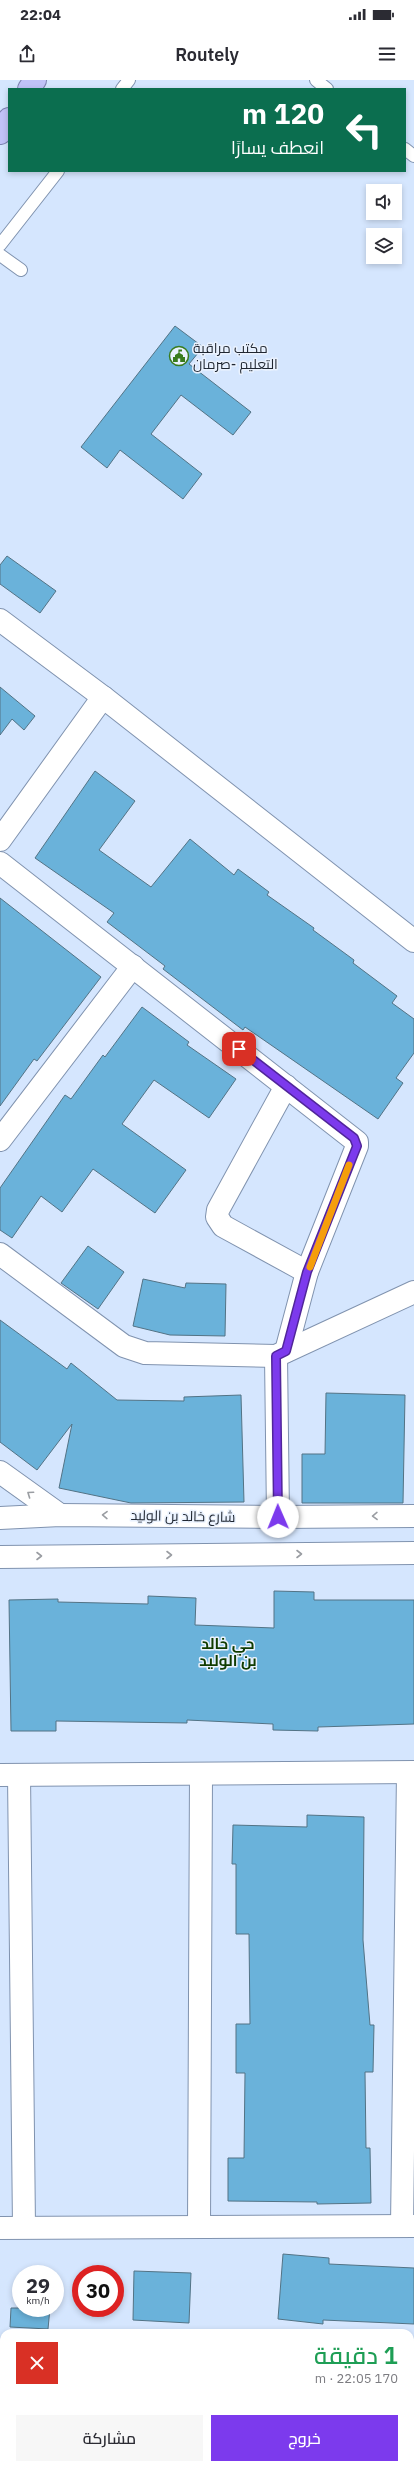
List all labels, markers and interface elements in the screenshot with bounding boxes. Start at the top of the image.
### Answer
text: 22:04 [20,5,61,24]
icon: share [16,43,38,65]
text: Routely [175,43,239,66]
icon: menu [376,43,398,65]
text: 120 m [242,95,324,132]
icon: left [338,104,390,156]
text: انعطف يسارًا [231,136,324,159]
map controls [366,184,402,264]
button: sound [366,184,402,220]
button: layers [366,228,402,264]
place label: مكتب مراقبة التعليم -صرمان [193,339,278,374]
public building icon: مكتب مراقبة التعليم -صرمان [168,345,190,367]
pin [222,1032,256,1066]
icon: arrive [228,1038,250,1060]
one-way arrow [27,1491,34,1499]
position arrow [257,1496,299,1538]
street label: شارع خالد بن الوليد [130,1506,236,1526]
one-way arrow [102,1511,108,1519]
one-way arrow [372,1512,378,1520]
one-way arrow [296,1550,302,1558]
one-way arrow [166,1551,172,1559]
one-way arrow [36,1552,42,1560]
district label: حي خالد بن الوليد [199,1634,257,1670]
speed limit sign: 30 [72,2265,124,2317]
text: 29 [26,2272,50,2299]
text: km/h [26,2294,50,2307]
text: 1 دقيقة [314,2339,398,2371]
button: close [16,2342,58,2384]
text: 170 m · 22:05 [315,2370,398,2387]
button: مشاركة [16,2415,203,2461]
button: خروج [211,2415,398,2461]

